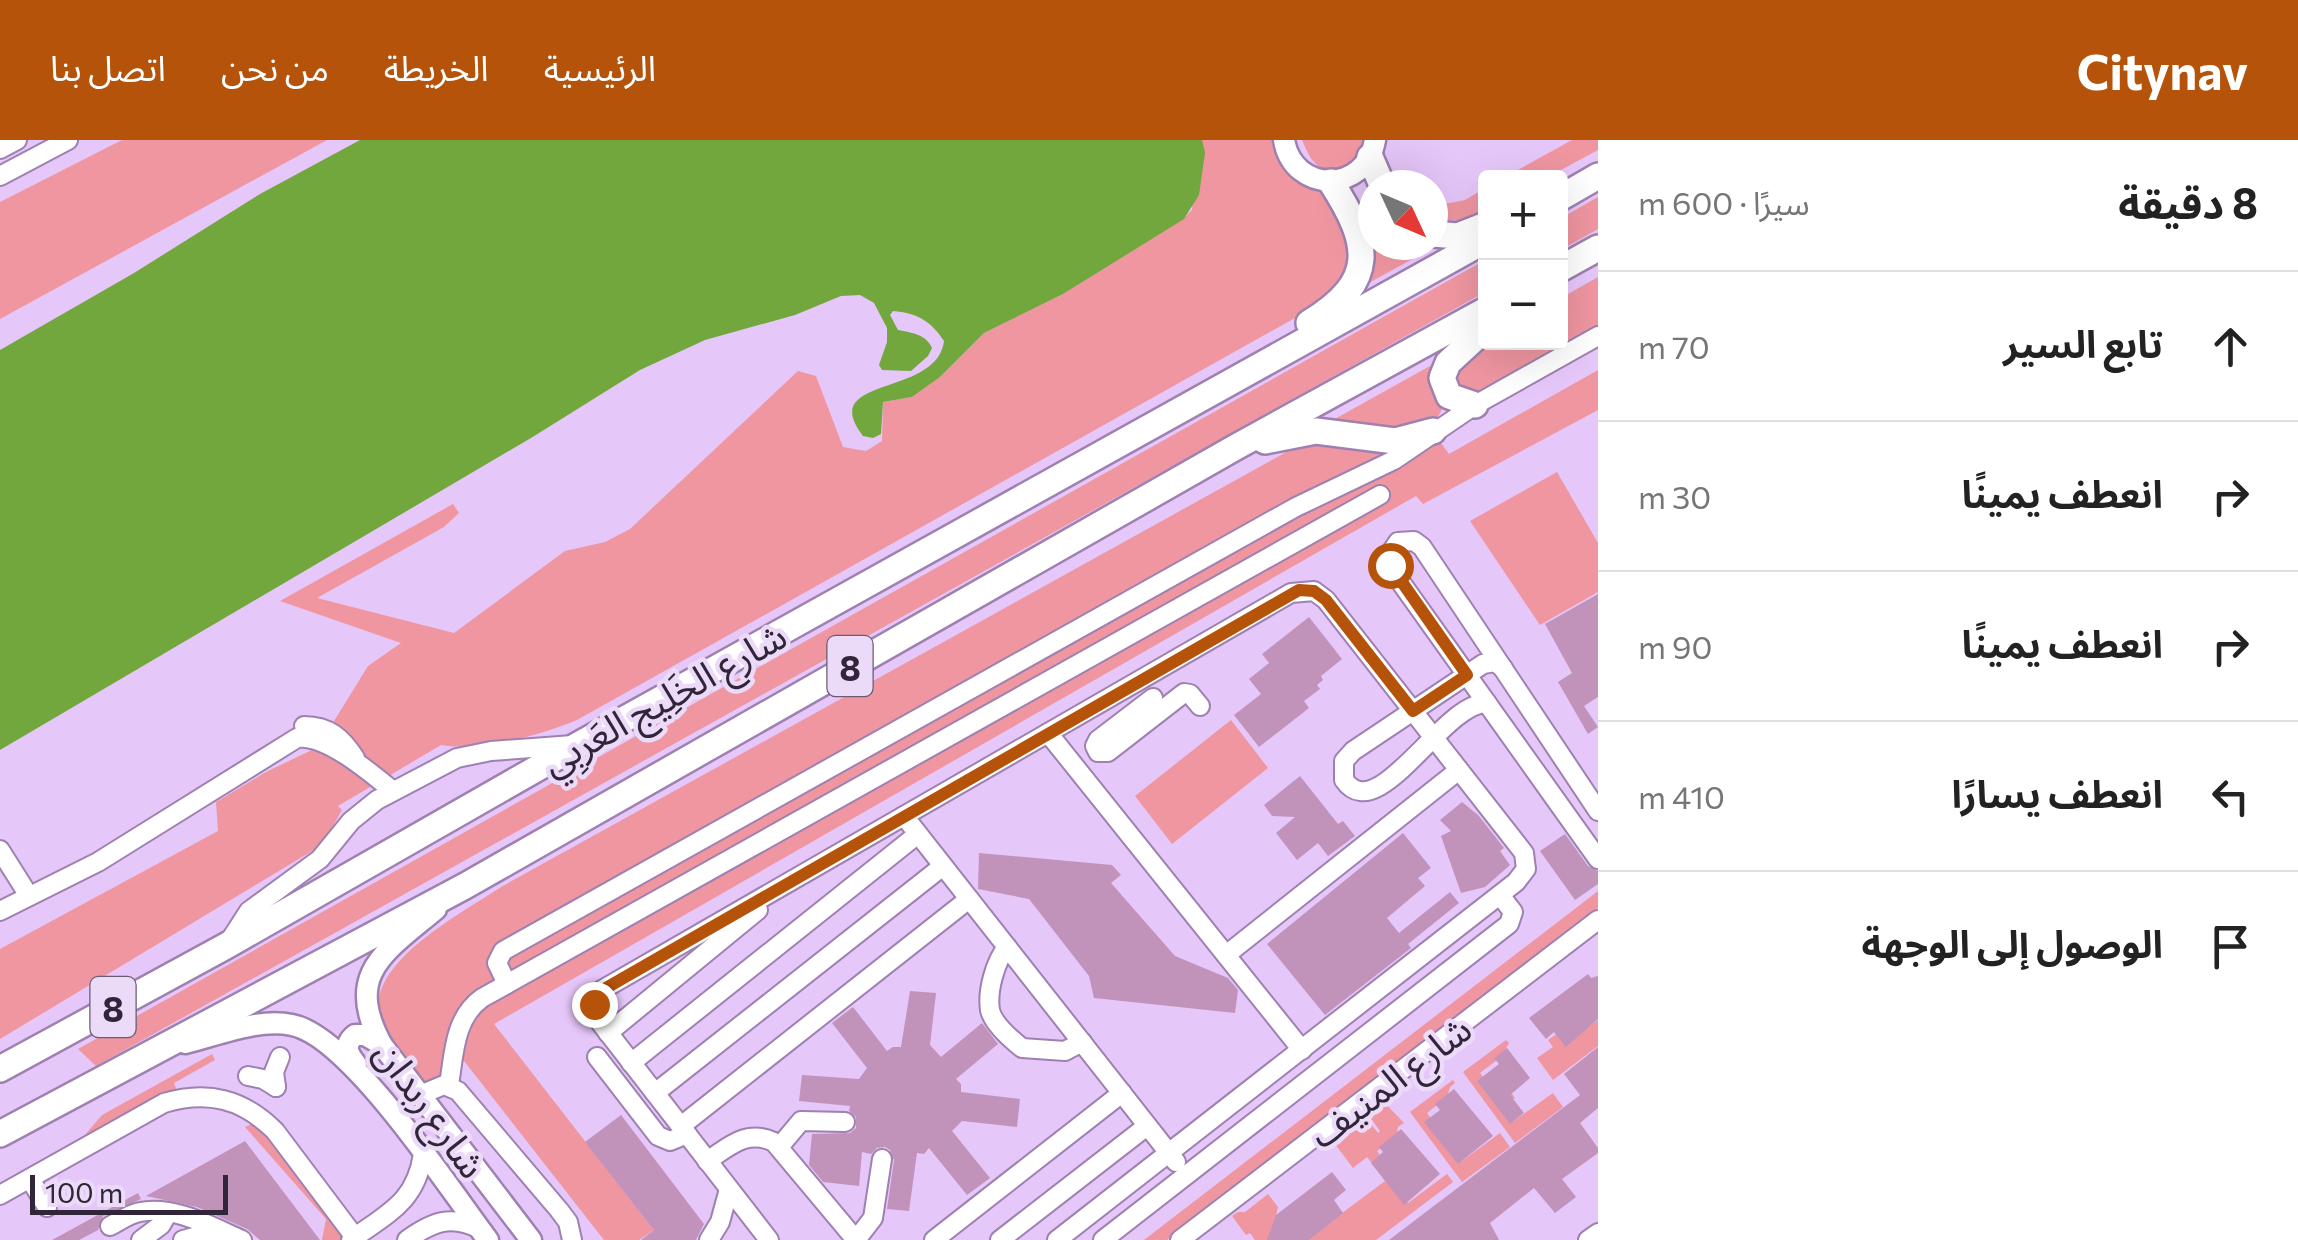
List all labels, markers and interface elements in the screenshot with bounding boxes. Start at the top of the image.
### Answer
text: Citynav [2077,41,2248,100]
text: اتصل بنا [50,45,166,88]
text: من نحن [221,45,329,88]
text: الخريطة [384,45,489,88]
text: الرئيسية [544,45,656,88]
north arrow [1358,170,1448,260]
map controls [1478,170,1568,350]
button: + [1478,170,1568,260]
text: 8 دقيقة [2118,176,2258,228]
text: سيرًا · 600 m [1638,182,1810,222]
button: − [1478,260,1568,350]
text: تابع السير [2003,319,2163,366]
icon: ahead [2203,319,2258,374]
text: 70 m [1638,326,1710,366]
text: انعطف يمينًا [1961,469,2163,516]
icon: right [2203,469,2258,524]
text: 30 m [1638,476,1711,516]
route start [1368,543,1414,589]
street label: شارع الخَلِيج العَربِي [532,610,797,791]
text: انعطف يمينًا [1961,619,2163,666]
icon: right [2203,619,2258,674]
text: 90 m [1638,626,1712,666]
road number: 8 [828,636,872,696]
text: انعطف يسارًا [1952,769,2163,816]
icon: left [2203,769,2258,824]
text: 410 m [1638,776,1725,816]
text: الوصول إلى الوجهة [1862,919,2163,966]
icon: arrive [2203,919,2258,974]
road number: 8 [90,977,136,1037]
route end [572,982,618,1028]
street label: شارع المنيف [1299,1004,1484,1162]
street label: شارع ربدان [360,1030,498,1191]
scale bar [30,1170,228,1214]
text: 100 m [45,1175,123,1209]

